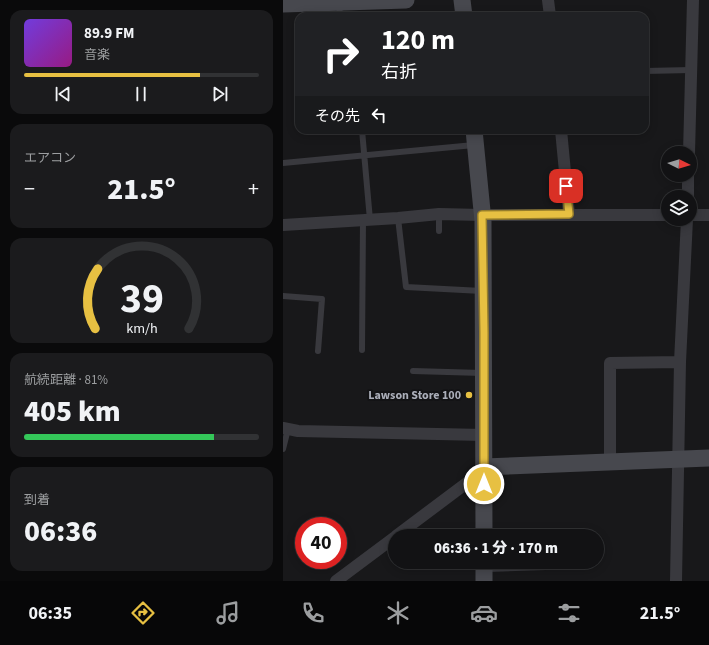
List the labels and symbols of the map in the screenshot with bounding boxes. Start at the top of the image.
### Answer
north arrow [661,146,697,182]
pin [549,169,583,203]
place label: Lawson Store 100 [368,387,461,404]
marker: Lawson Store 100 [464,390,474,400]
position arrow [463,463,505,505]
speed limit sign: 40 [295,517,347,569]

